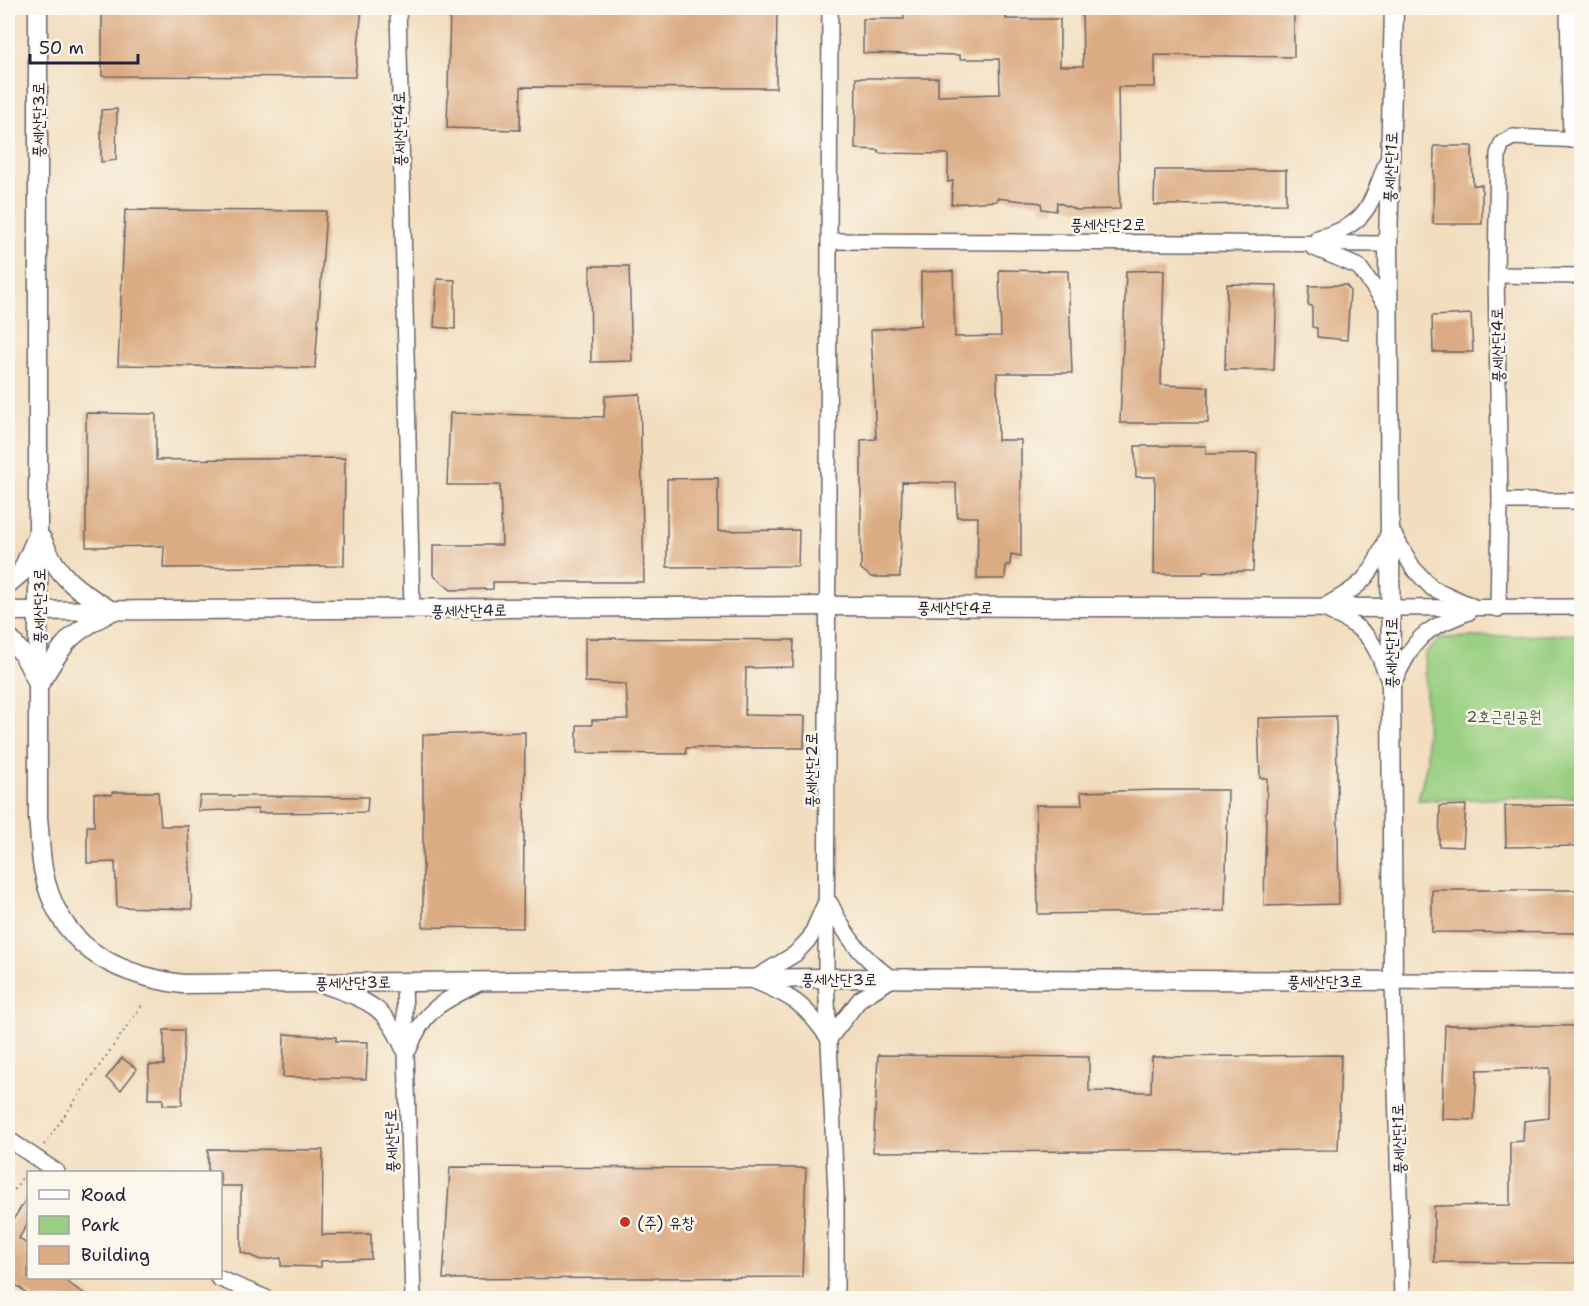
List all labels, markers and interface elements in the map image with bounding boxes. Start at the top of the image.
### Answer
scale bar [30,27,138,65]
text: 50 m [39,36,84,60]
street label: 풍세산단3로 [28,82,49,158]
street label: 풍세산단4로 [388,91,411,167]
street label: 풍세산단1로 [1379,131,1402,203]
street label: 풍세산단2로 [1070,214,1146,235]
street label: 풍세산단4로 [1486,307,1509,383]
street label: 풍세산단3로 [29,568,50,644]
street label: 풍세산단4로 [917,597,993,618]
street label: 풍세산단4로 [431,599,507,622]
street label: 풍세산단1로 [1381,617,1402,689]
park label: 2호근린공원 [1466,706,1542,727]
street label: 풍세산단2로 [801,732,822,808]
street label: 풍세산단3로 [801,969,877,990]
street label: 풍세산단3로 [315,971,391,994]
street label: 풍세산단3로 [1287,971,1363,992]
street label: 풍세산단1로 [1387,1103,1410,1175]
street label: 풍세산단로 [380,1108,403,1174]
legend [27,1171,222,1279]
text: Road [81,1183,126,1207]
place label: (주) 유창 [637,1212,695,1233]
text: Park [81,1213,120,1237]
marker: (주) 유창 [618,1215,632,1229]
text: Building [81,1243,150,1267]

